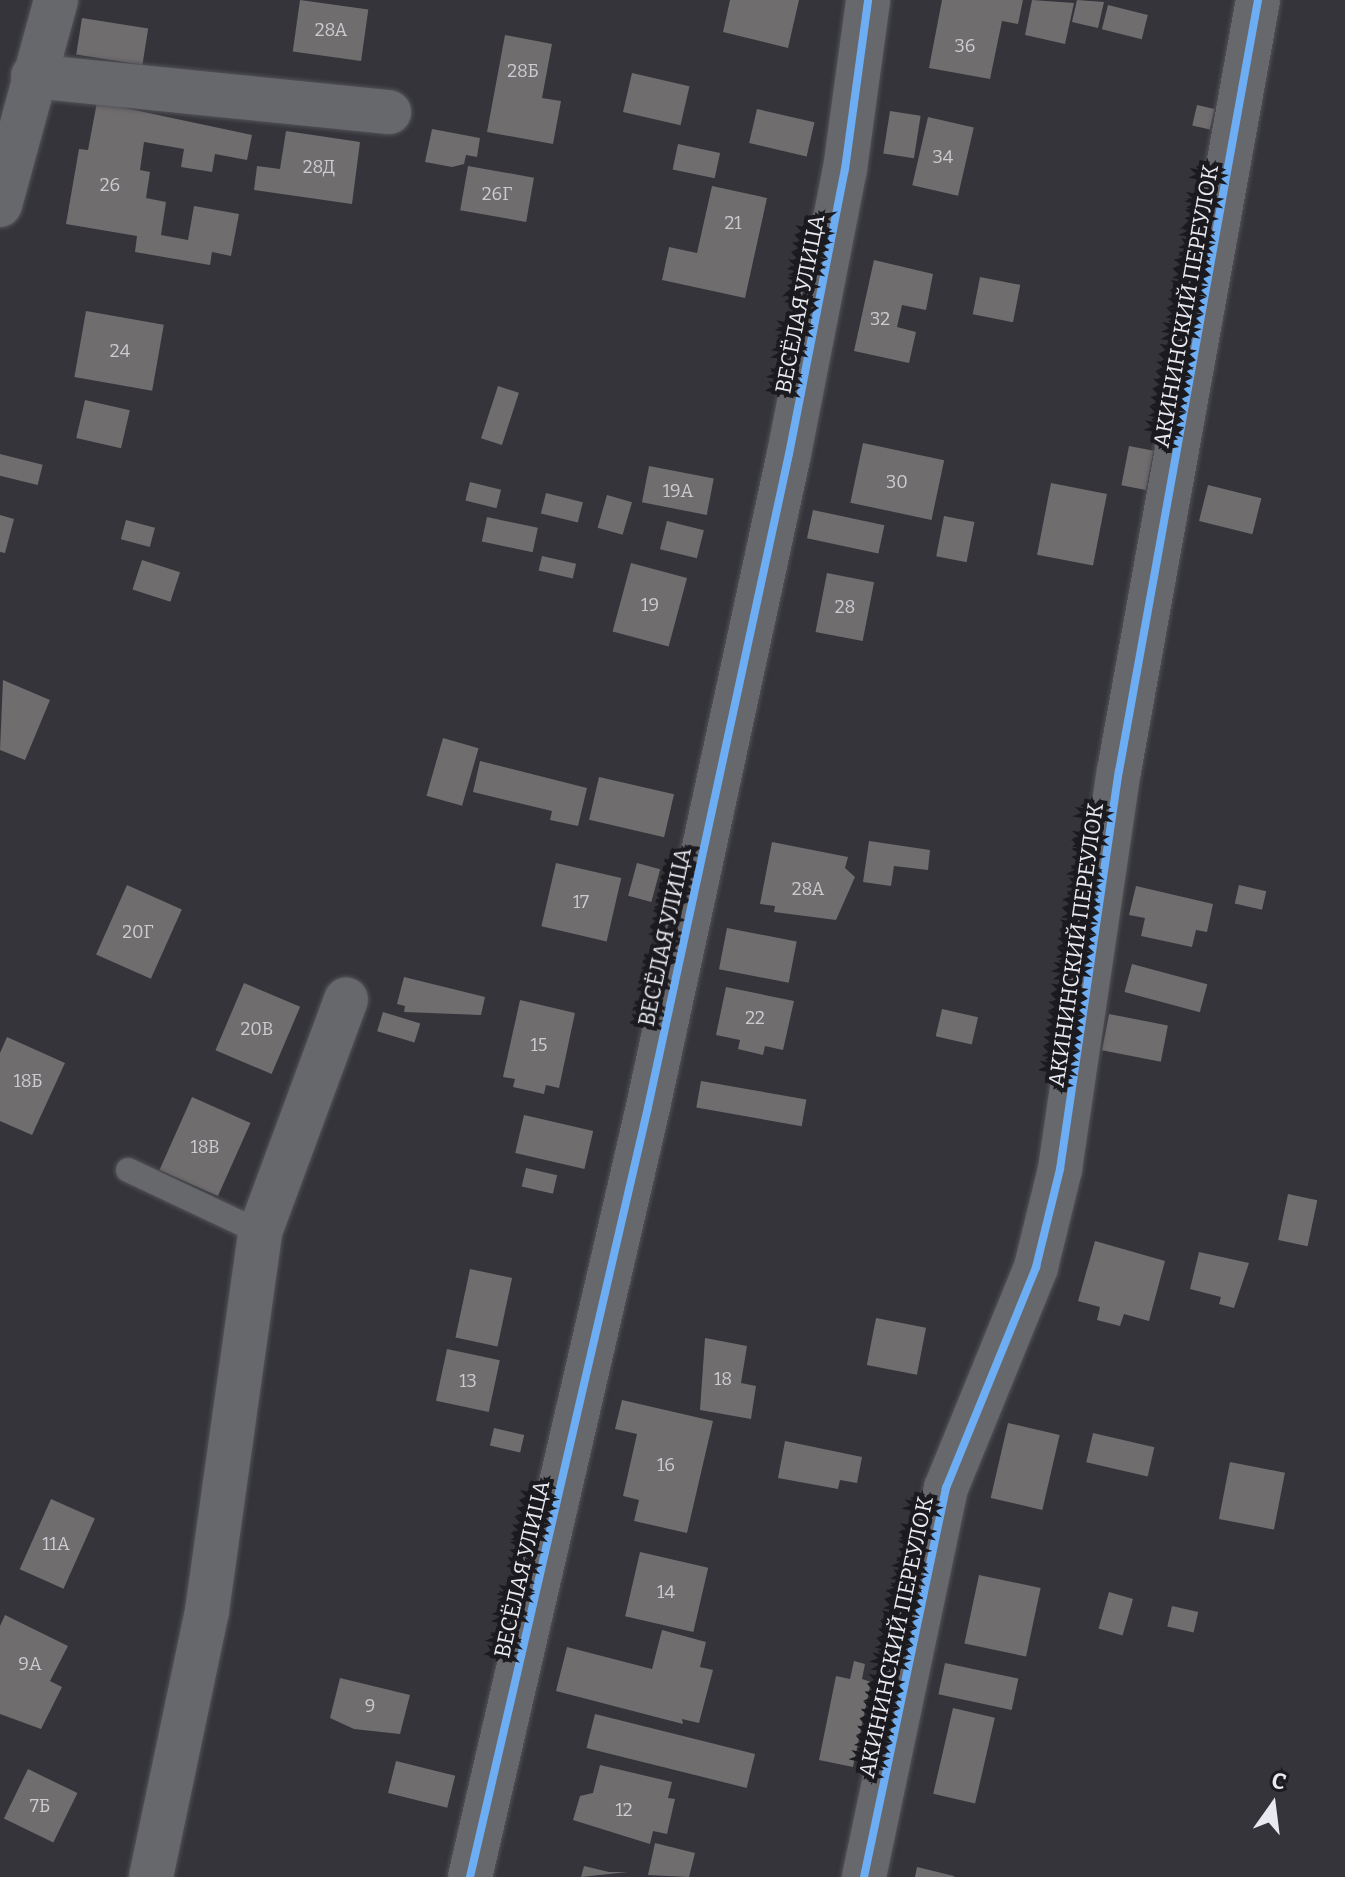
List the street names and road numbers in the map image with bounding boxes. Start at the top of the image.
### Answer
street label: АКИНИНСКИЙ ПЕРЕУЛОК [1148,163,1224,449]
street label: ВЕСЁЛАЯ УЛИЦА [770,212,830,396]
street label: АКИНИНСКИЙ ПЕРЕУЛОК [1043,801,1109,1089]
street label: ВЕСЁЛАЯ УЛИЦА [633,845,697,1029]
street label: ВЕСЁЛАЯ УЛИЦА [489,1478,555,1660]
street label: АКИНИНСКИЙ ПЕРЕУЛОК [853,1494,939,1780]

